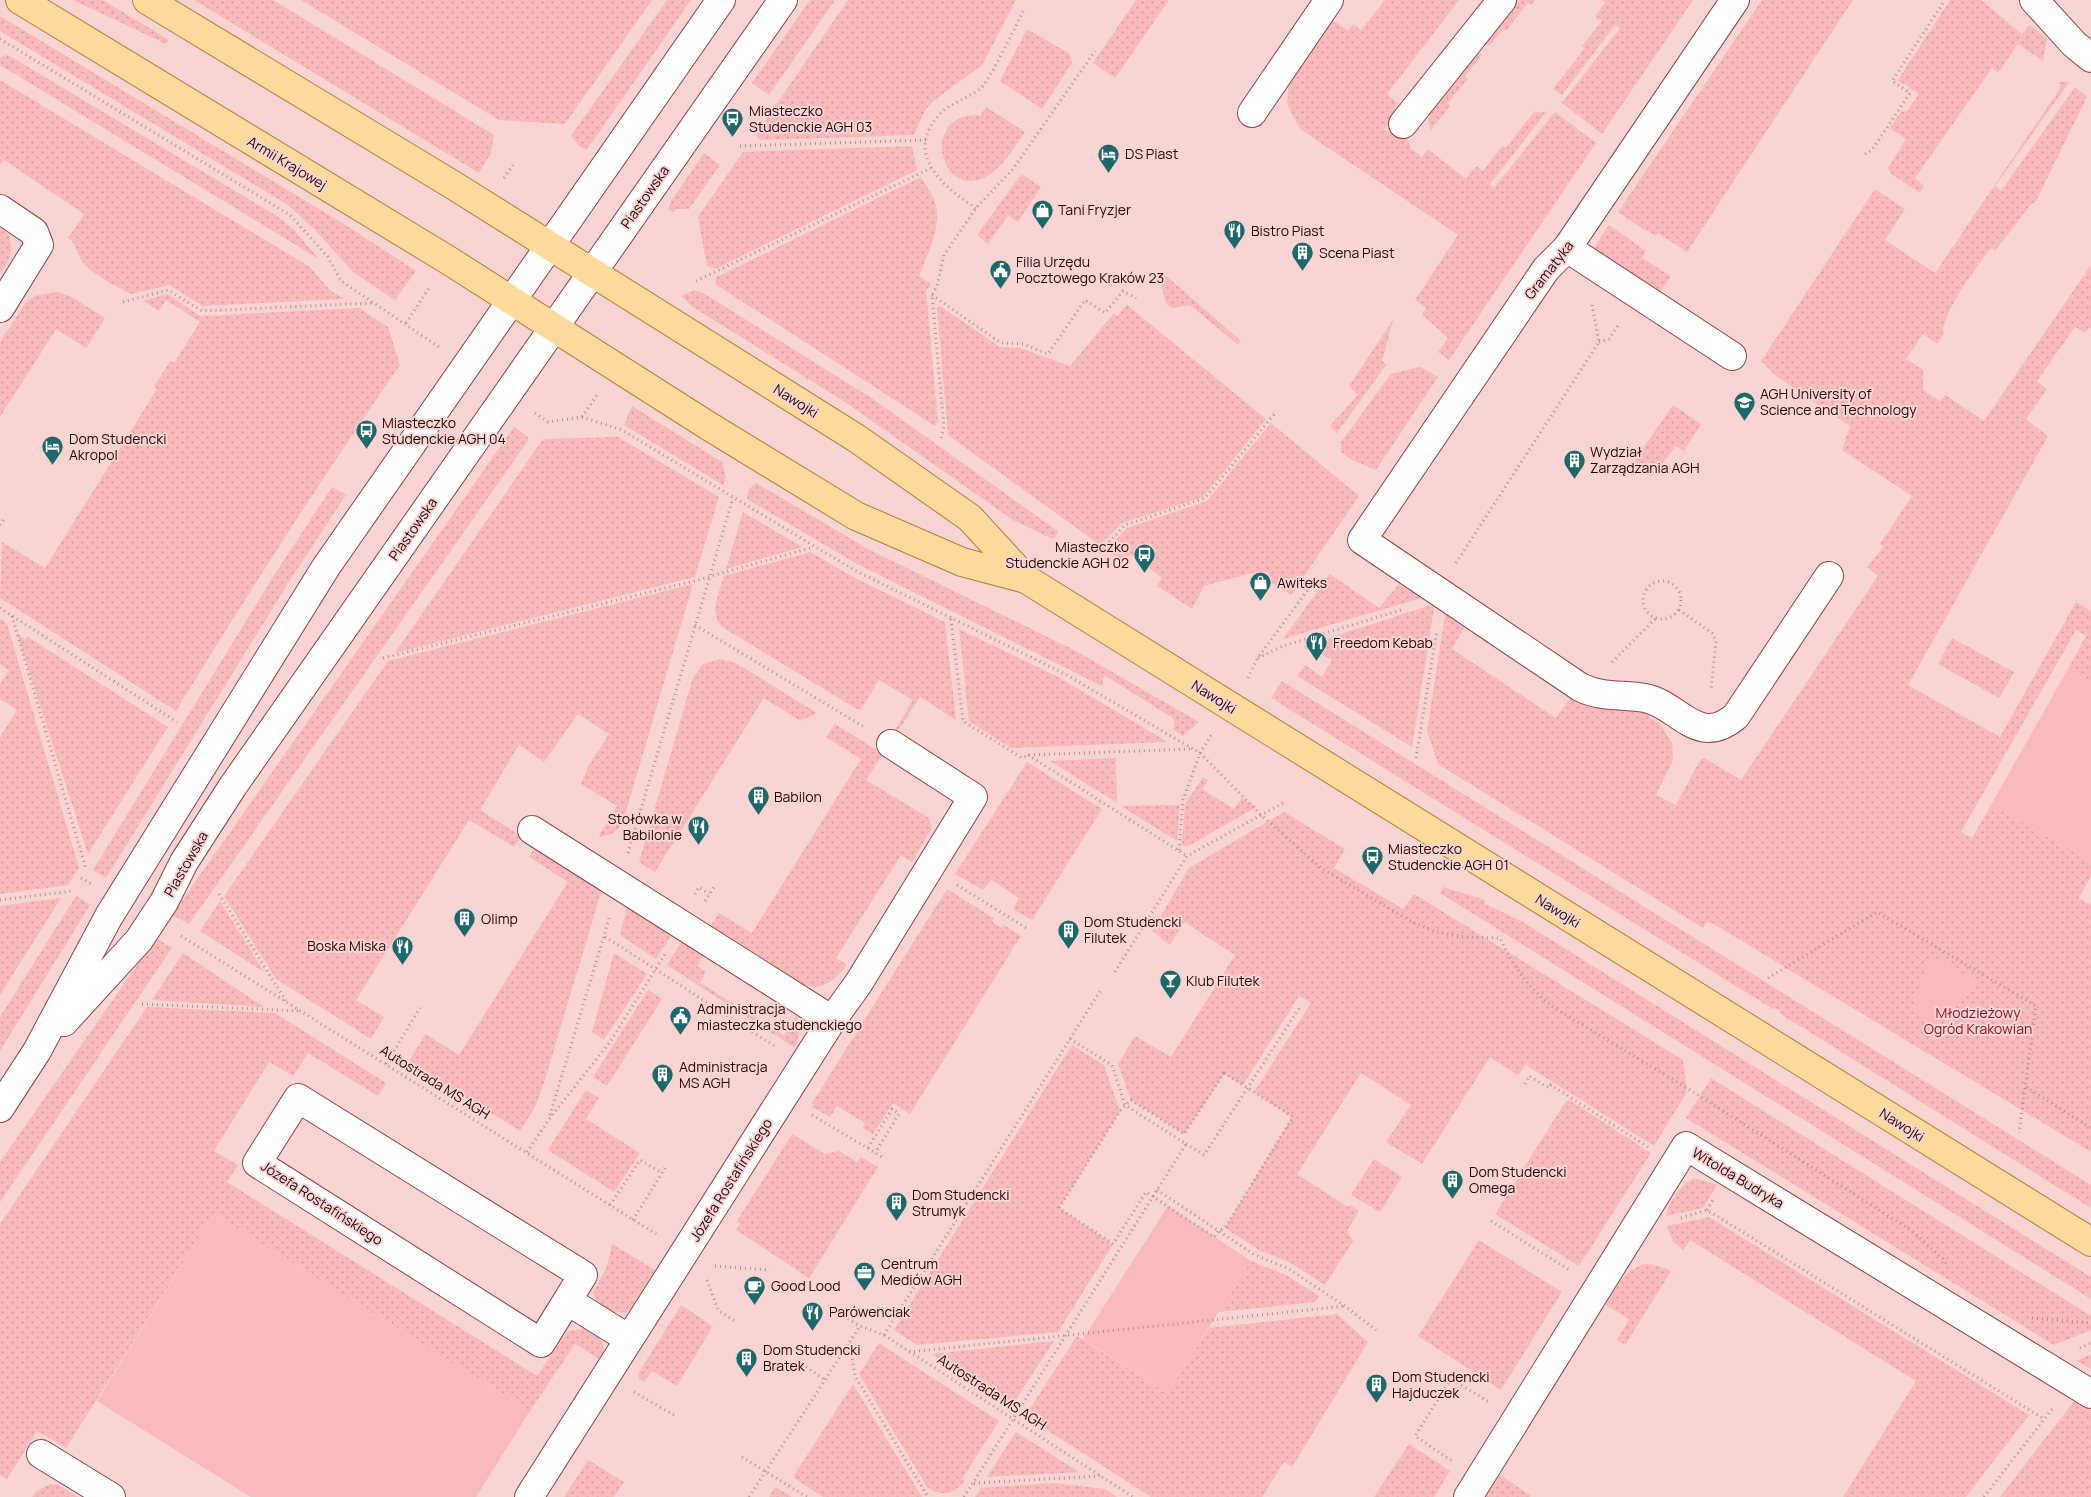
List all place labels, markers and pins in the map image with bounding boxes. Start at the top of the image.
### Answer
place label: Miasteczko Studenckie AGH 03 [749,101,872,136]
bus stop icon: Miasteczko Studenckie AGH 03 [721,107,745,138]
hotel icon: DS Piast [1097,142,1121,173]
place label: DS Piast [1125,144,1179,163]
shop icon: Tani Fryzjer [1030,198,1054,229]
place label: Tani Fryzjer [1058,200,1131,219]
restaurant icon: Bistro Piast [1223,219,1247,250]
place label: Bistro Piast [1251,221,1325,240]
building icon: Scena Piast [1291,241,1315,272]
place label: Scena Piast [1319,243,1395,262]
place label: Filia Urzędu Pocztowego Kraków 23 [1016,252,1164,287]
public building icon: Filia Urzędu Pocztowego Kraków 23 [988,258,1012,289]
place label: AGH University of Science and Technology [1760,384,1917,419]
school or university icon: AGH University of Science and Technology [1732,390,1756,421]
place label: Miasteczko Studenckie AGH 04 [382,413,506,448]
bus stop icon: Miasteczko Studenckie AGH 04 [354,419,378,450]
place label: Dom Studencki Akropol [69,429,166,464]
hotel icon: Dom Studencki Akropol [41,435,65,466]
place label: Wydział Zarządzania AGH [1590,442,1699,477]
building icon: Wydział Zarządzania AGH [1562,448,1586,479]
place label: Miasteczko Studenckie AGH 02 [1006,537,1129,572]
bus stop icon: Miasteczko Studenckie AGH 02 [1133,543,1157,574]
shop icon: Awiteks [1249,571,1273,602]
place label: Awiteks [1277,573,1327,592]
restaurant icon: Freedom Kebab [1305,631,1329,662]
place label: Freedom Kebab [1333,633,1433,652]
building icon: Babilon [746,785,770,816]
place label: Babilon [774,787,822,806]
place label: Stołówka w Babilonie [608,809,682,844]
restaurant icon: Stołówka w Babilonie [686,815,710,846]
place label: Miasteczko Studenckie AGH 01 [1388,839,1509,874]
bus stop icon: Miasteczko Studenckie AGH 01 [1360,845,1384,876]
building icon: Olimp [453,907,477,938]
place label: Olimp [481,909,518,928]
place label: Dom Studencki Filutek [1084,912,1181,947]
building icon: Dom Studencki Filutek [1056,918,1080,949]
restaurant icon: Boska Miska [390,934,414,965]
place label: Boska Miska [307,936,386,955]
bar icon: Klub Filutek [1158,969,1182,1000]
place label: Klub Filutek [1186,971,1260,990]
place label: Administracja miasteczka studenckiego [697,999,862,1034]
public building icon: Administracja miasteczka studenckiego [669,1005,693,1036]
place label: Administracja MS AGH [679,1057,767,1092]
building icon: Administracja MS AGH [651,1063,675,1094]
place label: Dom Studencki Omega [1469,1162,1566,1197]
building icon: Dom Studencki Omega [1441,1168,1465,1199]
place label: Dom Studencki Strumyk [912,1185,1009,1220]
building icon: Dom Studencki Strumyk [884,1191,908,1222]
place label: Centrum Mediów AGH [881,1254,962,1289]
office icon: Centrum Mediów AGH [853,1260,877,1291]
cafe icon: Good Lood [743,1274,767,1305]
place label: Good Lood [771,1276,841,1295]
restaurant icon: Parówenciak [801,1300,825,1331]
place label: Parówenciak [829,1302,911,1321]
place label: Dom Studencki Bratek [763,1340,860,1375]
building icon: Dom Studencki Bratek [735,1346,759,1377]
place label: Dom Studencki Hajduczek [1392,1367,1489,1402]
building icon: Dom Studencki Hajduczek [1364,1373,1388,1404]

